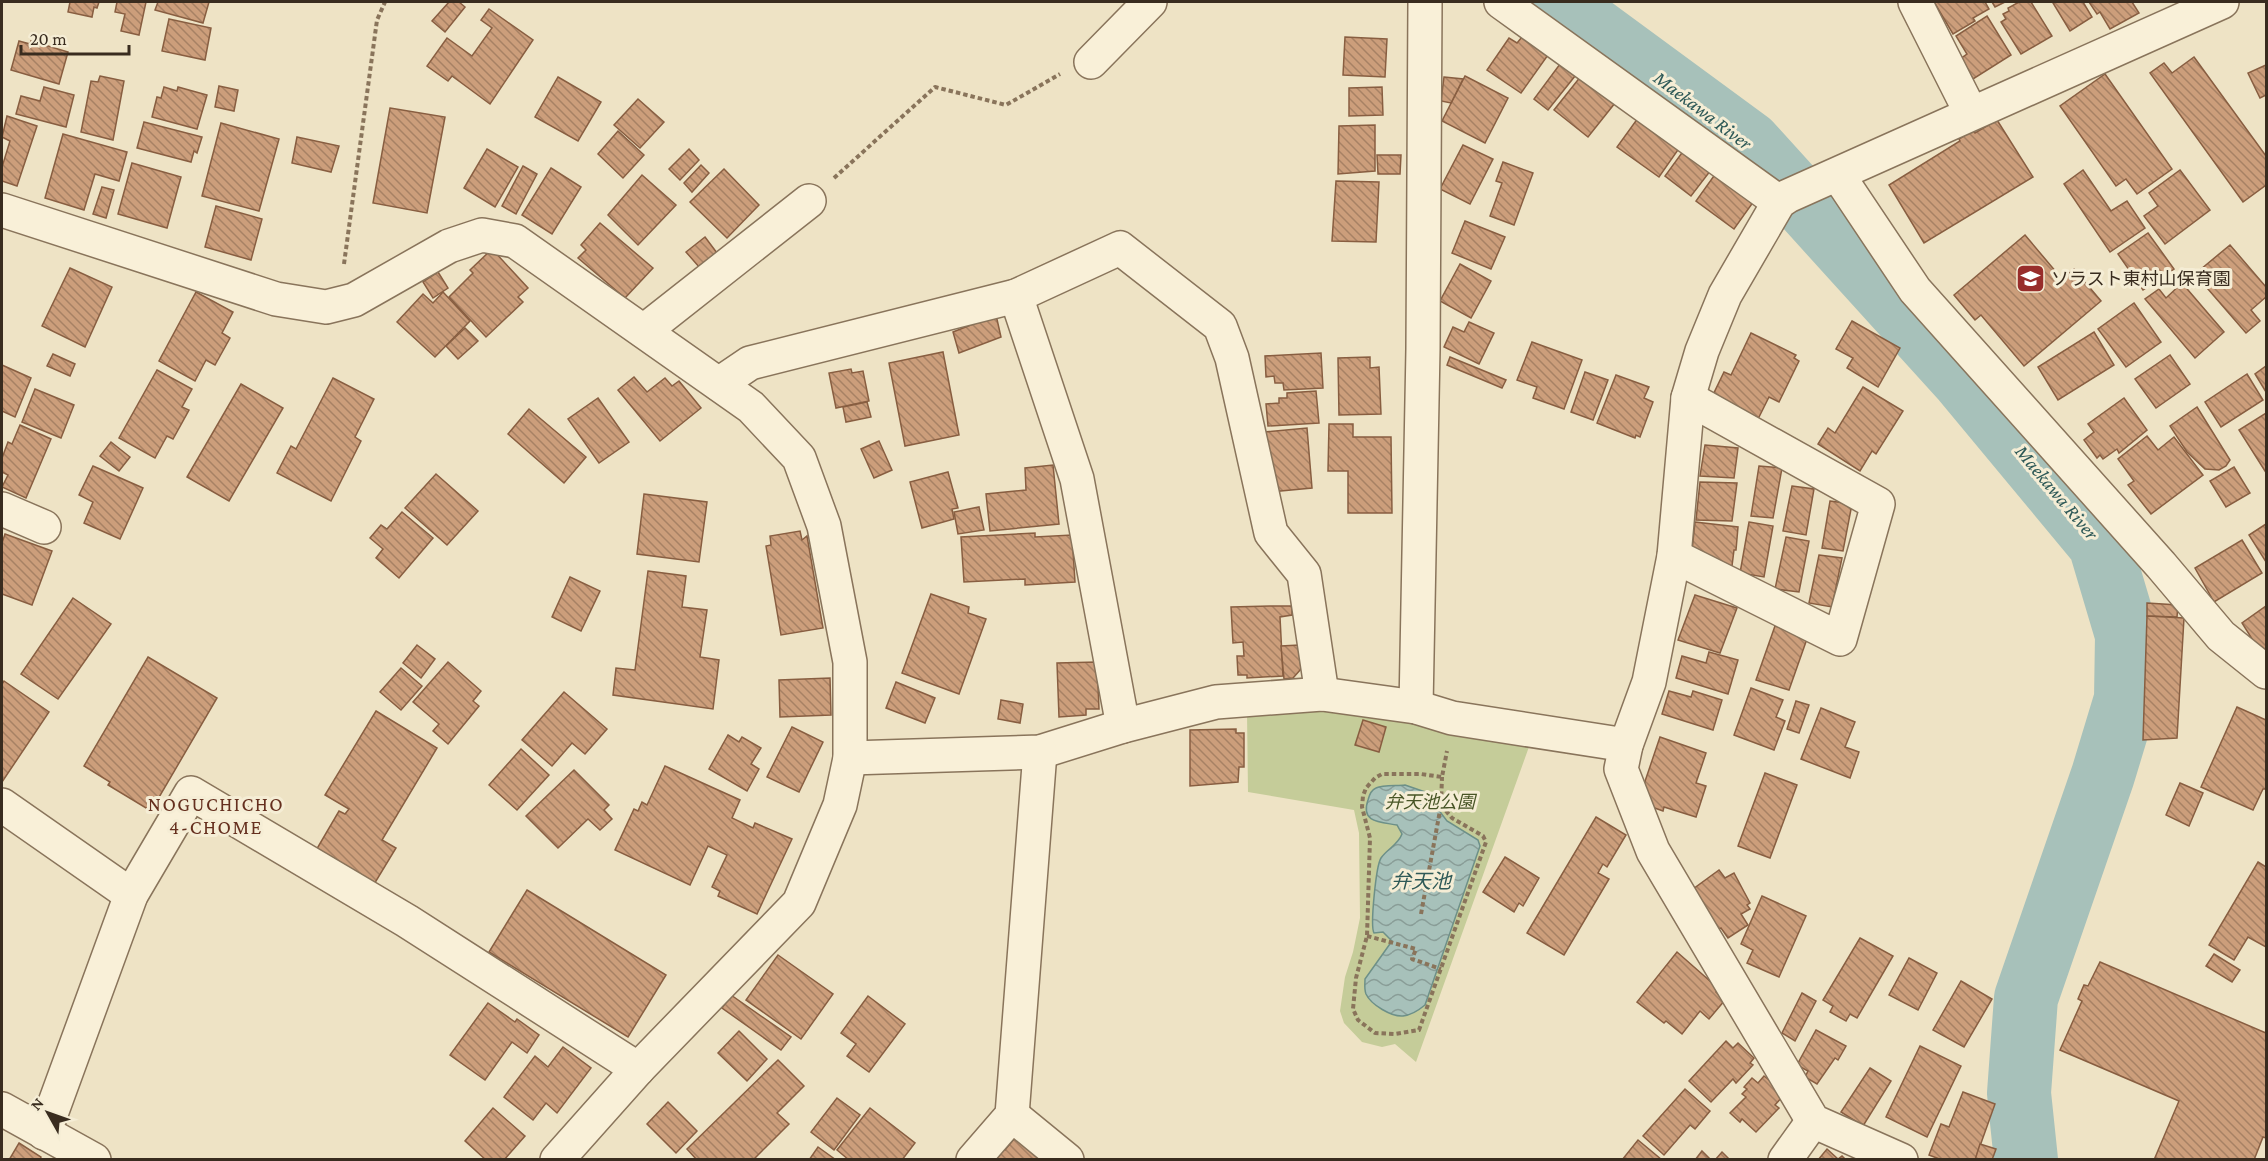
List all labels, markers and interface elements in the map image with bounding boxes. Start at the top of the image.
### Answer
scale bar [21,18,129,56]
text: 20 m [30,29,67,49]
water label: Maekawa River [1649,65,1757,155]
school or university icon: ソラスト東村山保育園 [2014,263,2046,295]
place label: ソラスト東村山保育園 [2051,269,2231,289]
water label: Maekawa River [2010,439,2104,545]
park label: 弁天池公園 [1385,792,1478,812]
district label: NOGUCHICHO 4-CHOME [148,793,284,838]
water label: 弁天池 [1391,870,1453,892]
north arrow [18,1083,78,1143]
text: N [27,1094,47,1113]

